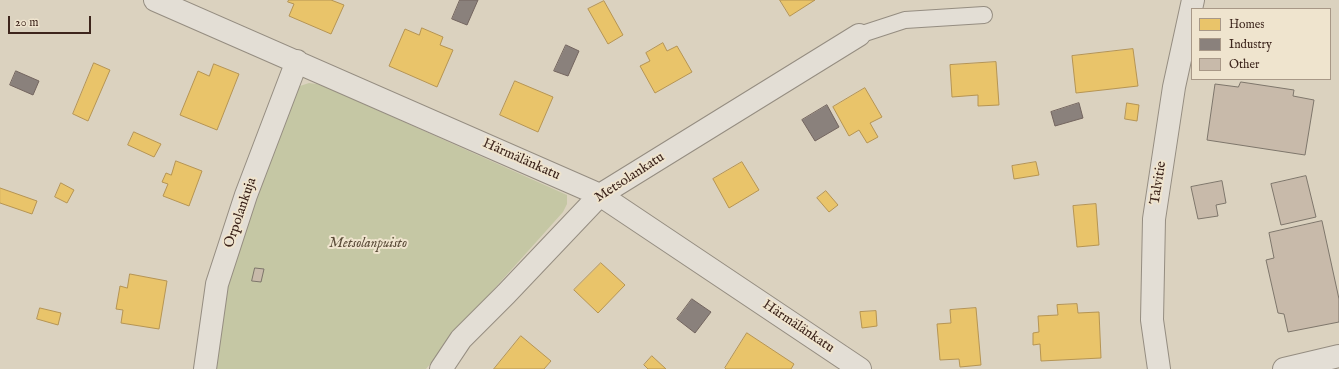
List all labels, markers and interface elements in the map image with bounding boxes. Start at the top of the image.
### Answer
scale bar [10,8,93,34]
legend [1191,8,1331,80]
text: 20 m [15,15,38,30]
text: Homes [1229,17,1265,32]
text: Industry [1229,37,1272,52]
text: Other [1229,57,1259,72]
street label: Härmälänkatu [480,135,562,185]
street label: Metsolankatu [592,149,668,207]
street label: Talvitie [1147,160,1171,206]
street label: Orpolankuja [221,176,261,250]
park label: Metsolanpuisto [329,236,407,252]
street label: Härmälänkatu [759,297,837,357]

